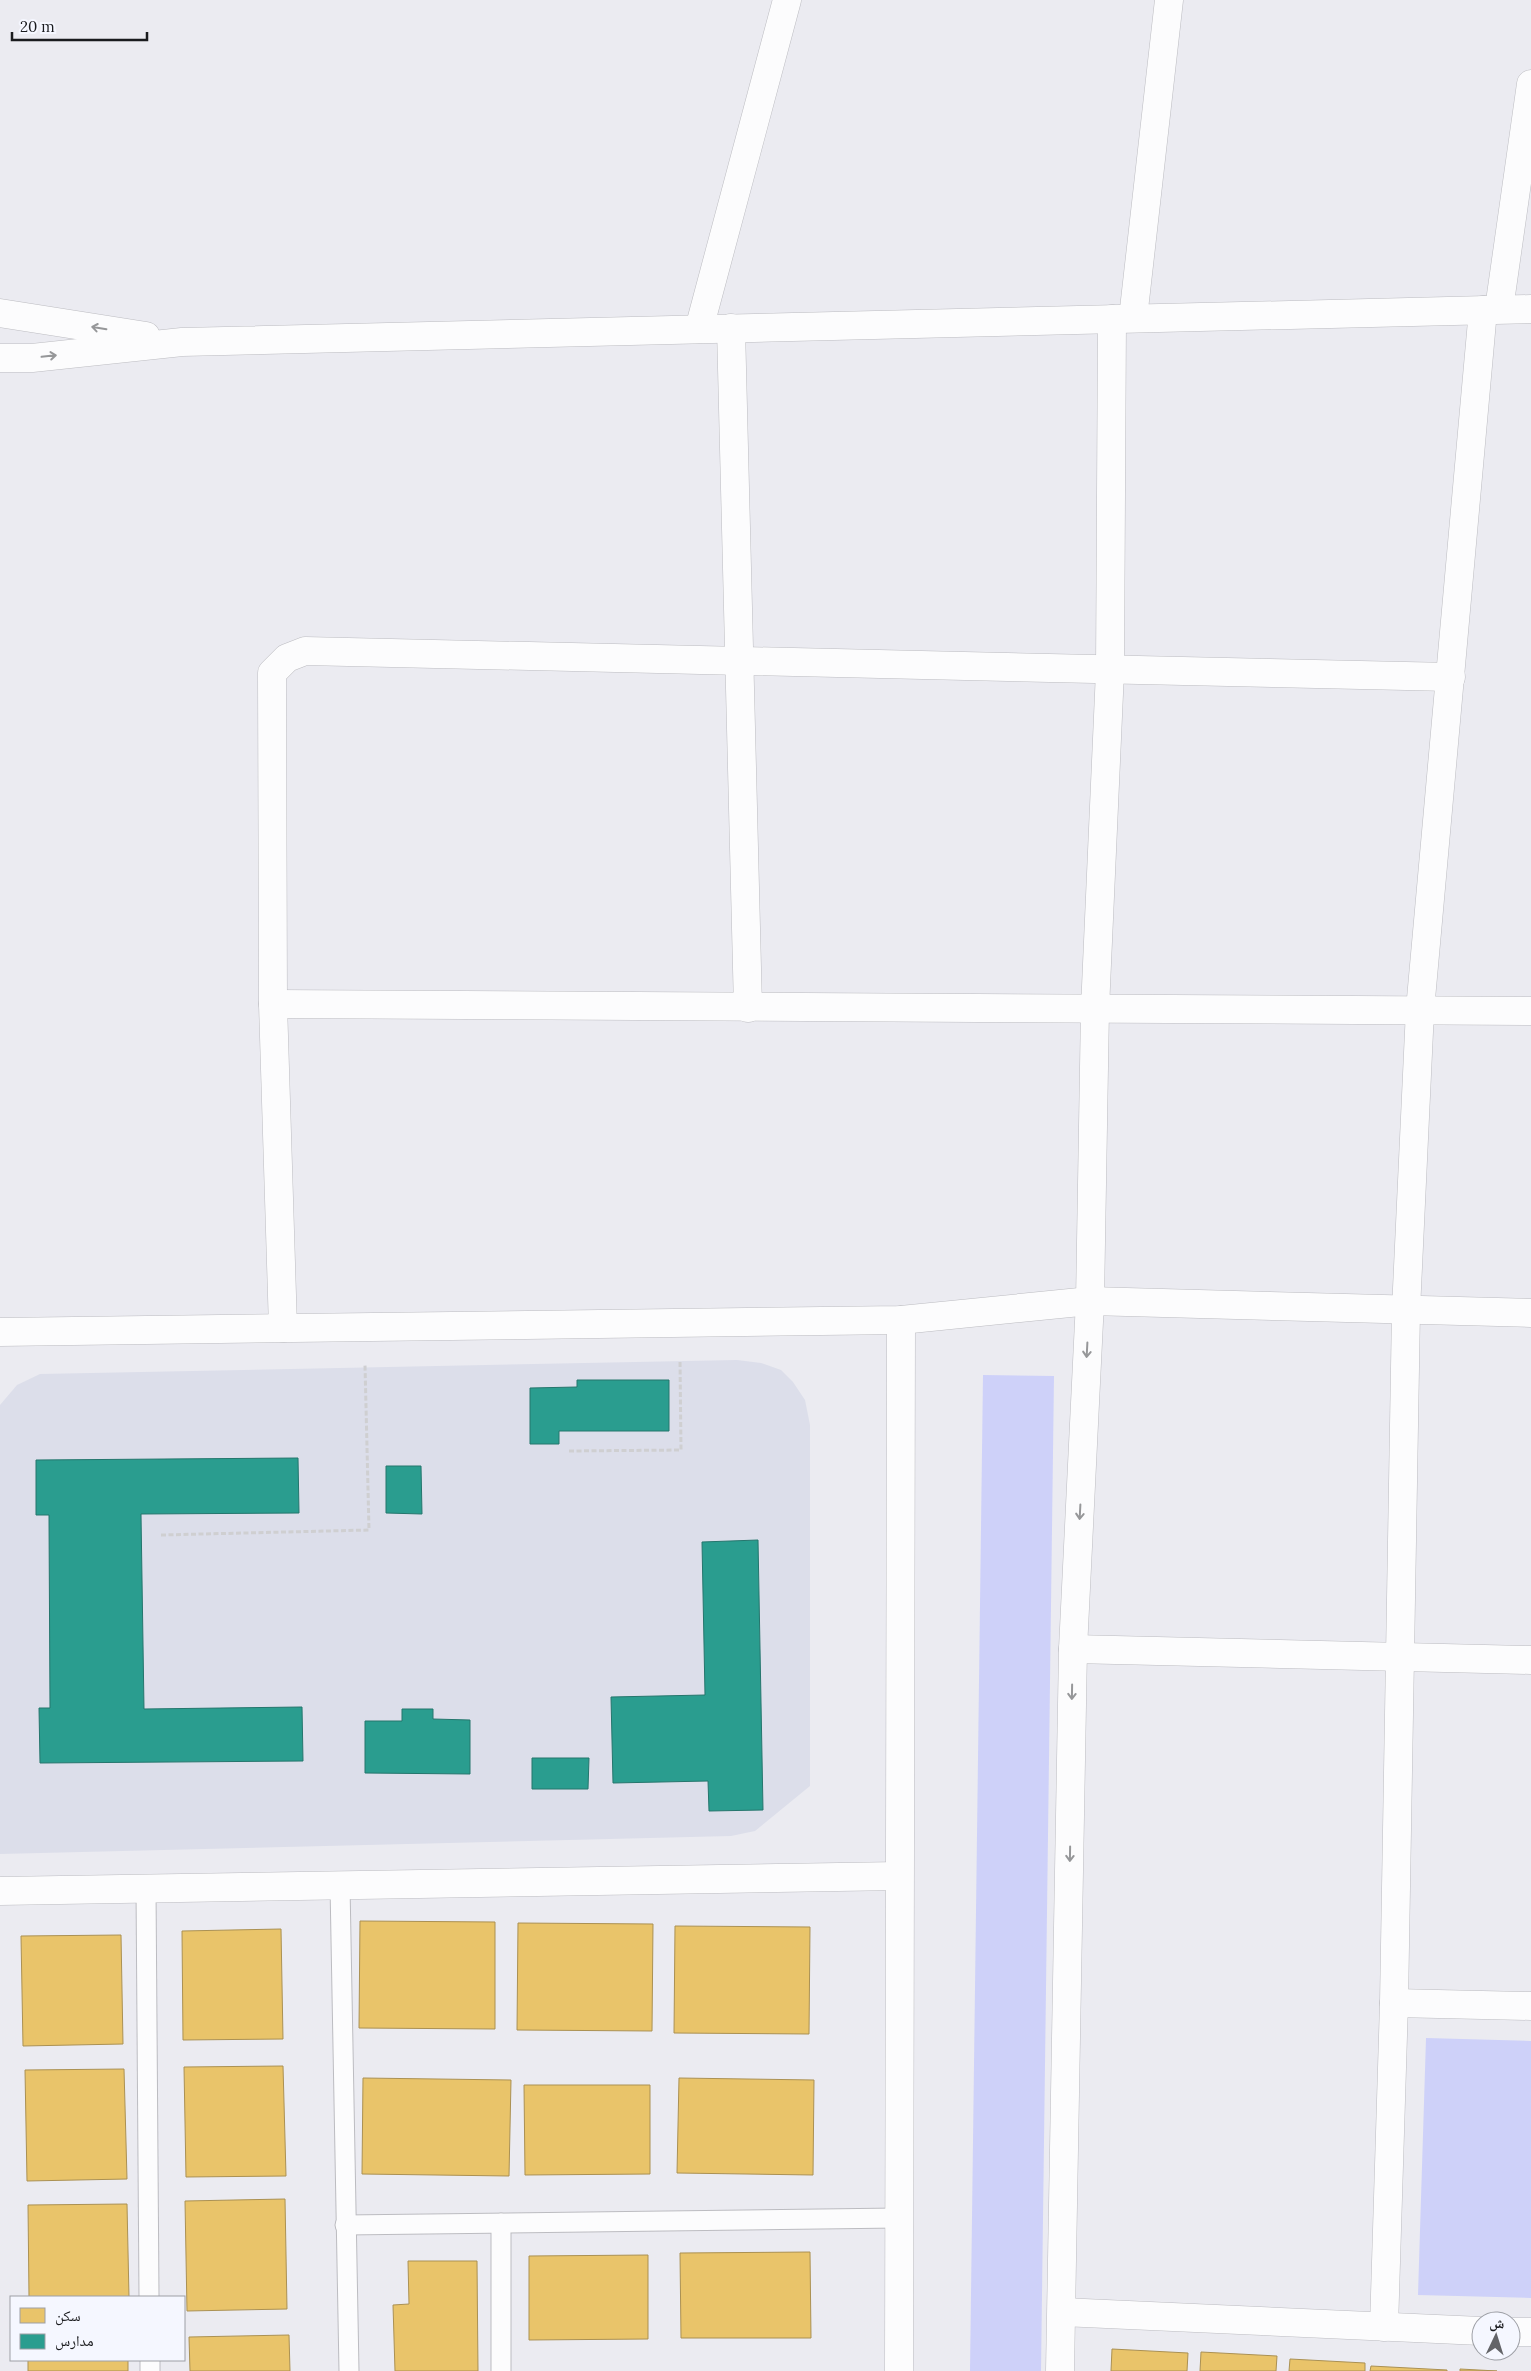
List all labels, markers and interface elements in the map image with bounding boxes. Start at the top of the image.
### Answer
scale bar [12,10,148,42]
text: 20 m [20,17,55,36]
one-way arrow [92,323,108,333]
one-way arrow [40,351,56,361]
one-way arrow [1083,1341,1092,1357]
one-way arrow [1075,1504,1084,1520]
one-way arrow [1068,1684,1077,1700]
one-way arrow [1065,1846,1074,1862]
legend [10,2296,185,2361]
text: سكن [55,2306,81,2326]
north arrow [1471,2311,1521,2361]
text: ش [1489,2314,1505,2333]
text: مدارس [55,2331,94,2351]

